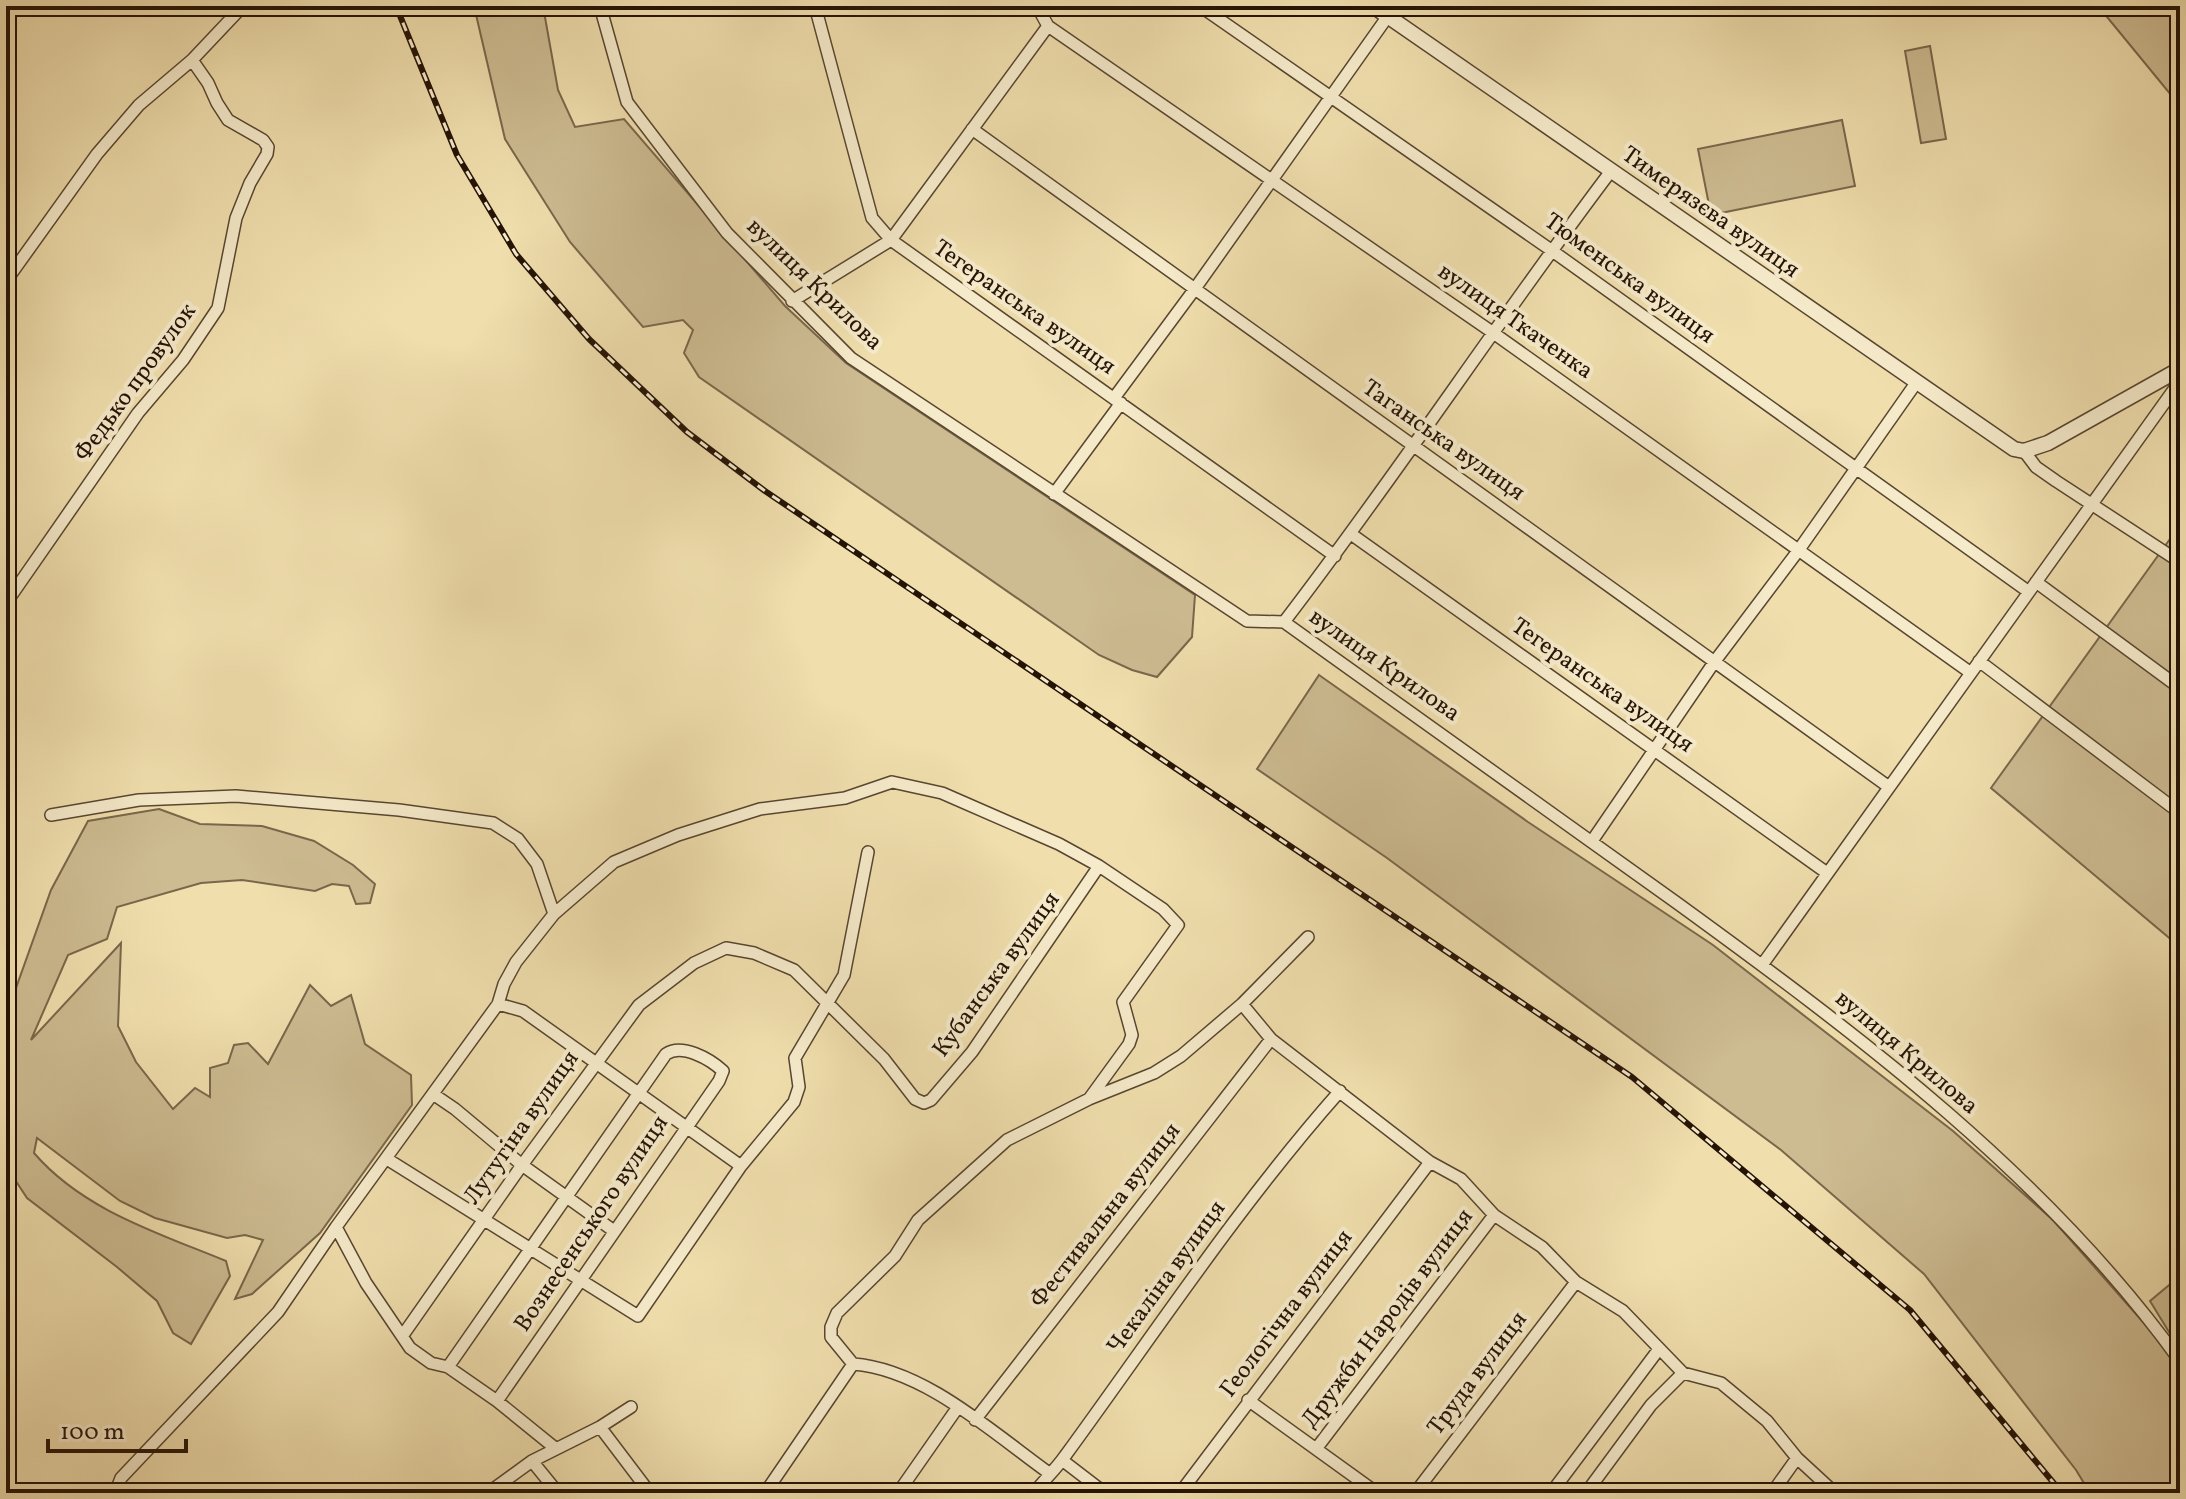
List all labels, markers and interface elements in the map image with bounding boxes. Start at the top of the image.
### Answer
street label: Тимерязєва вулиця [1614,139,1806,287]
street label: Тюменська вулиця [1537,205,1721,353]
street label: вулиця Крилова [738,211,890,359]
street label: Тегеранська вулиця [926,232,1122,384]
street label: вулиця Ткаченка [1430,256,1600,388]
street label: Федько провулок [67,297,205,469]
street label: Таганська вулиця [1355,372,1531,510]
street label: вулиця Крилова [1301,601,1467,731]
street label: Тегеранська вулиця [1504,610,1700,762]
street label: Кубанська вулиця [925,885,1069,1065]
street label: вулиця Крилова [1827,983,1985,1123]
street label: Лутугіна вулиця [456,1044,588,1212]
street label: Вознесенського вулиця [507,1109,677,1339]
street label: Фестивальна вулиця [1023,1116,1189,1316]
street label: Чекаліна вулиця [1099,1194,1235,1362]
street label: Дружби Народів вулиця [1294,1202,1482,1436]
street label: Геологічна вулиця [1212,1223,1362,1405]
street label: Труда вулиця [1420,1305,1536,1443]
scale bar [48,1403,186,1453]
text: 100 m [60,1416,125,1450]

